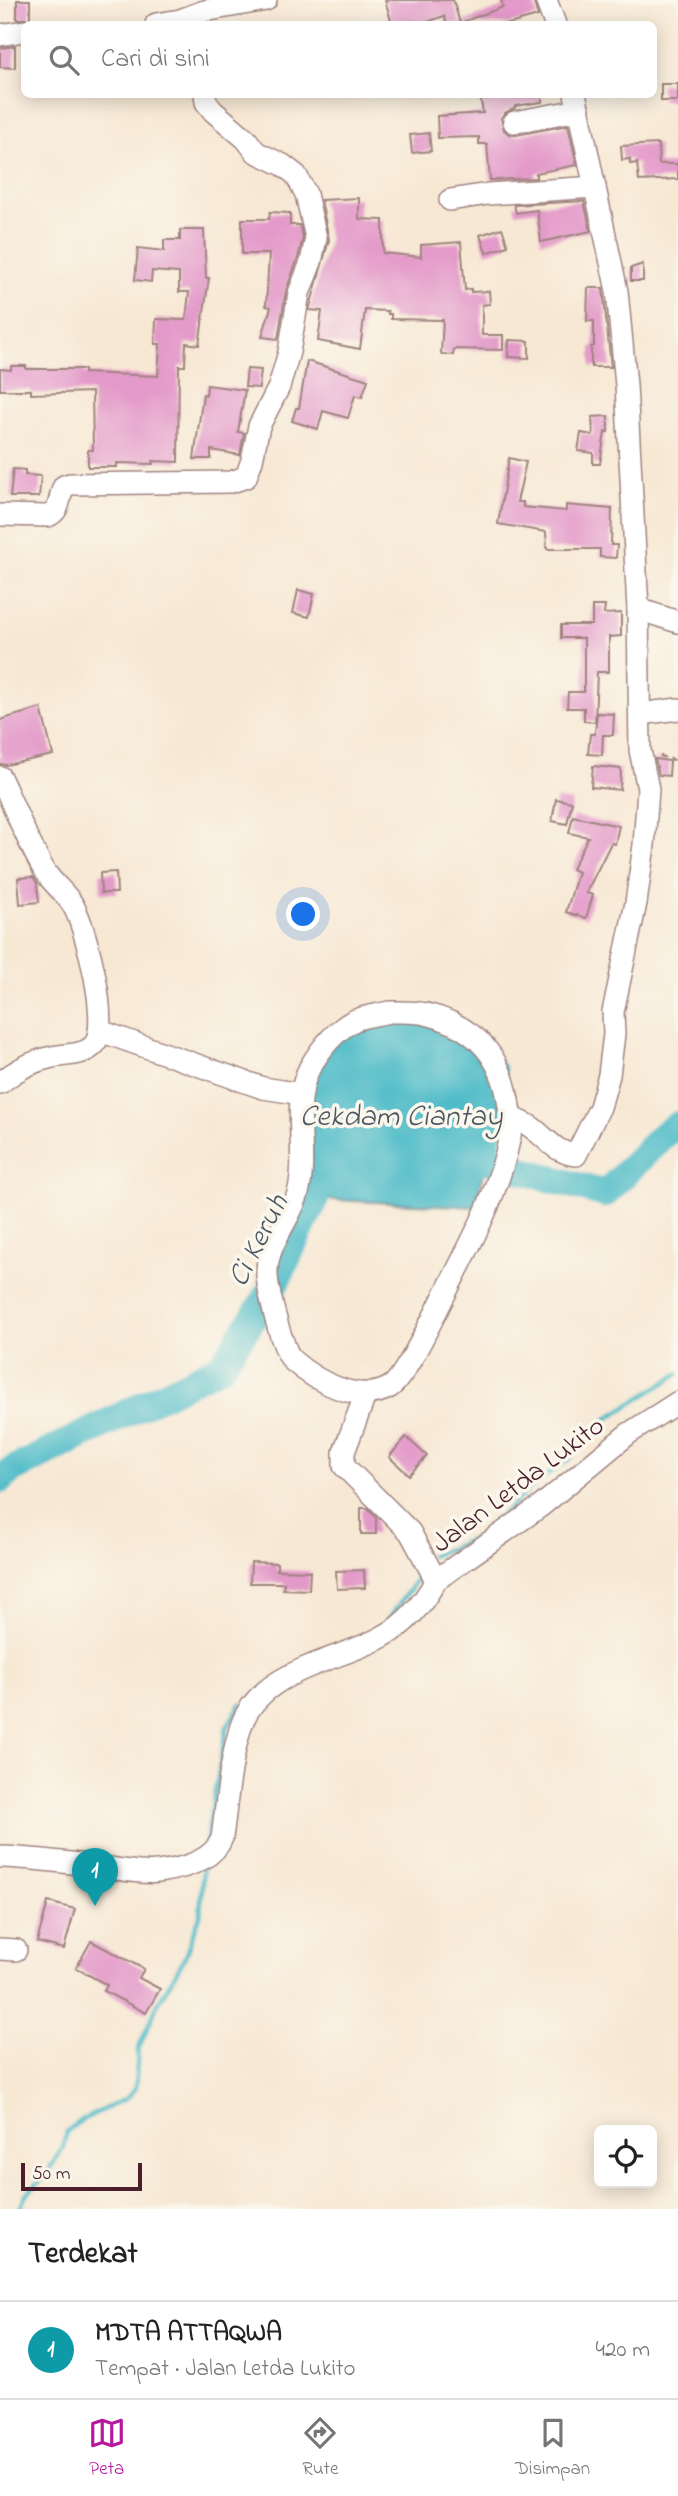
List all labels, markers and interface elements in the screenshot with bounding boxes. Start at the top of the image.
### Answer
search box [21,21,657,98]
icon: search [45,41,83,79]
text: Cari di sini [101,41,210,79]
your location [286,897,320,931]
water label: Cekdam Ciantay [300,1096,503,1140]
water label: Ci Keruh [218,1187,302,1295]
street label: Jalan Letda Lukito [424,1407,614,1565]
pin: 1 [72,1848,118,1906]
map controls [594,2125,657,2188]
button: locate [594,2125,657,2188]
scale bar [21,2160,142,2192]
text: 50 m [32,2161,71,2188]
text: Terdekat [28,2233,138,2277]
text: MDTA ATTAQWA [95,2315,282,2353]
text: 1 [47,2334,55,2367]
text: 420 m [596,2334,650,2367]
text: Tempat · Jalan Letda Lukito [95,2353,356,2386]
tab: Peta [88,2414,126,2483]
tab: Rute [301,2414,339,2483]
tab: Disimpan [515,2414,590,2483]

